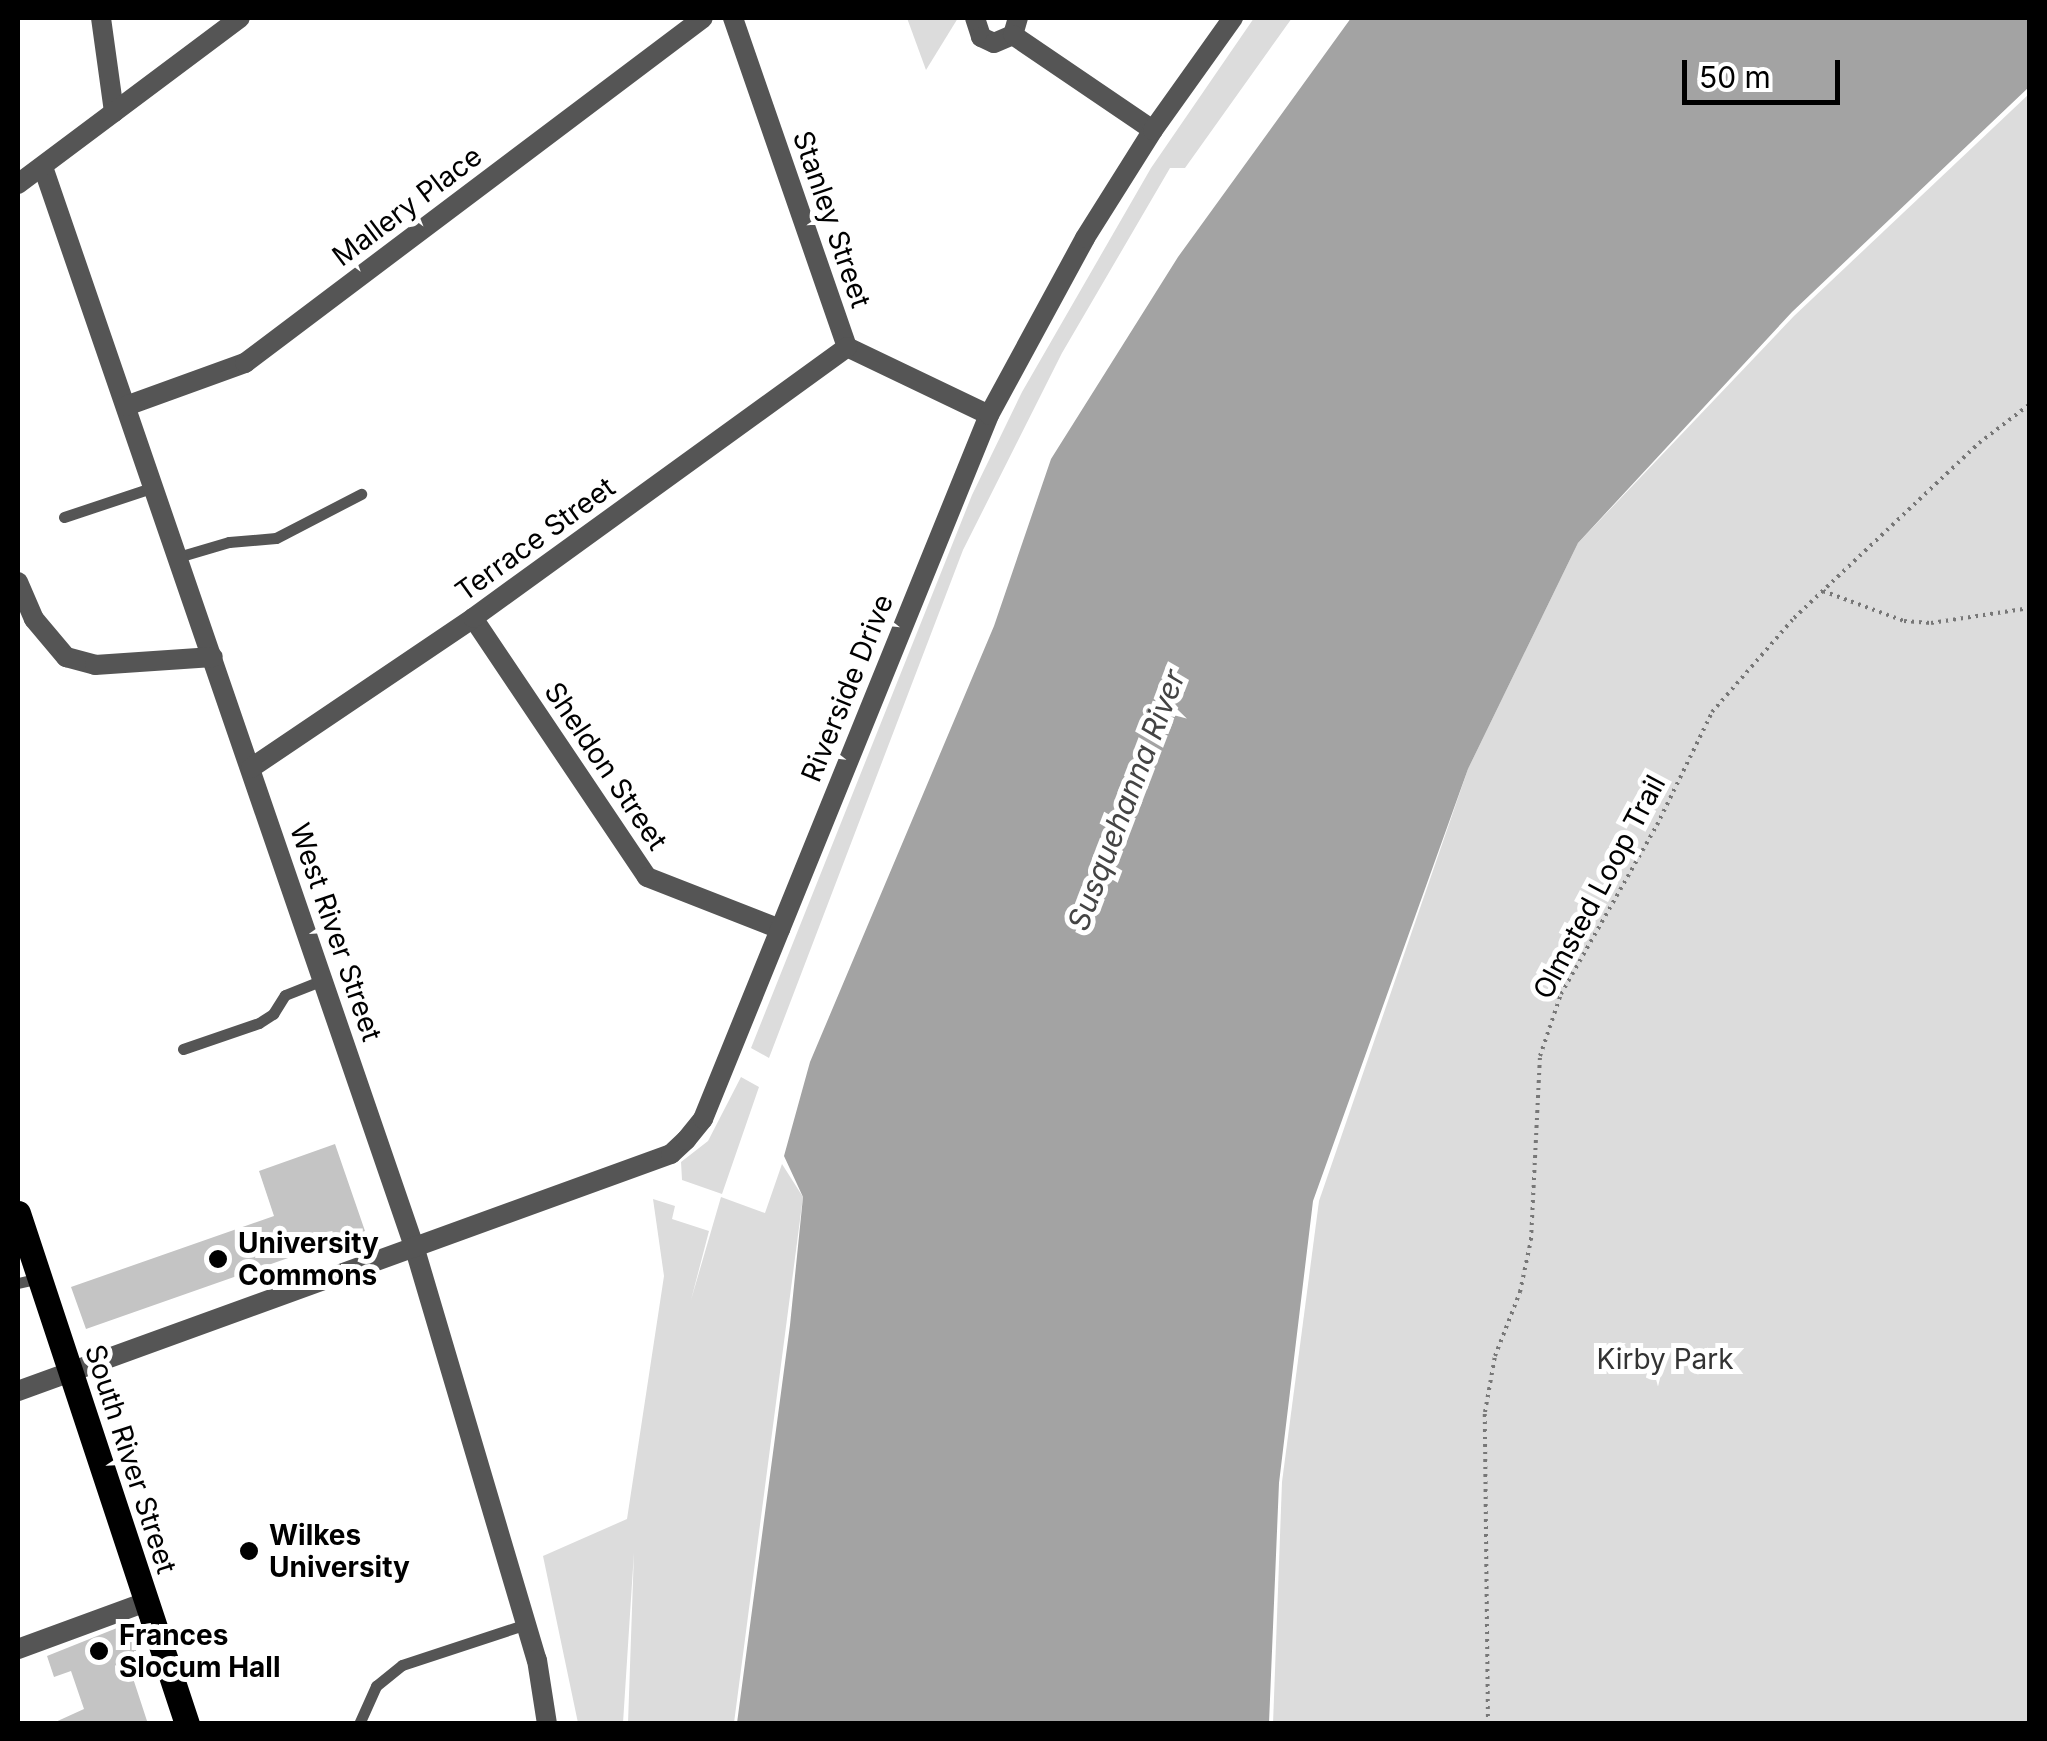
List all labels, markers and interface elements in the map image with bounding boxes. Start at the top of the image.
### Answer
scale bar [1687,40,1844,102]
text: 50 m [1699,59,1771,95]
street label: Stanley Street [786,126,878,312]
street label: Mallery Place [326,139,488,273]
street label: Terrace Street [449,470,621,608]
street label: Riverside Drive [794,589,900,787]
water label: Susquehanna River [1060,665,1192,935]
street label: Sheldon Street [538,676,674,856]
street label: Olmsted Loop Trail [1526,769,1672,1005]
street label: West River Street [283,819,389,1045]
place label: University Commons [238,1226,379,1292]
marker: University Commons [207,1248,229,1270]
street label: South River Street [78,1340,184,1578]
park label: Kirby Park [1596,1342,1734,1376]
place label: Wilkes University [269,1518,410,1584]
marker: Wilkes University [238,1540,260,1562]
place label: Frances Slocum Hall [119,1618,281,1684]
marker: Frances Slocum Hall [88,1640,110,1662]

